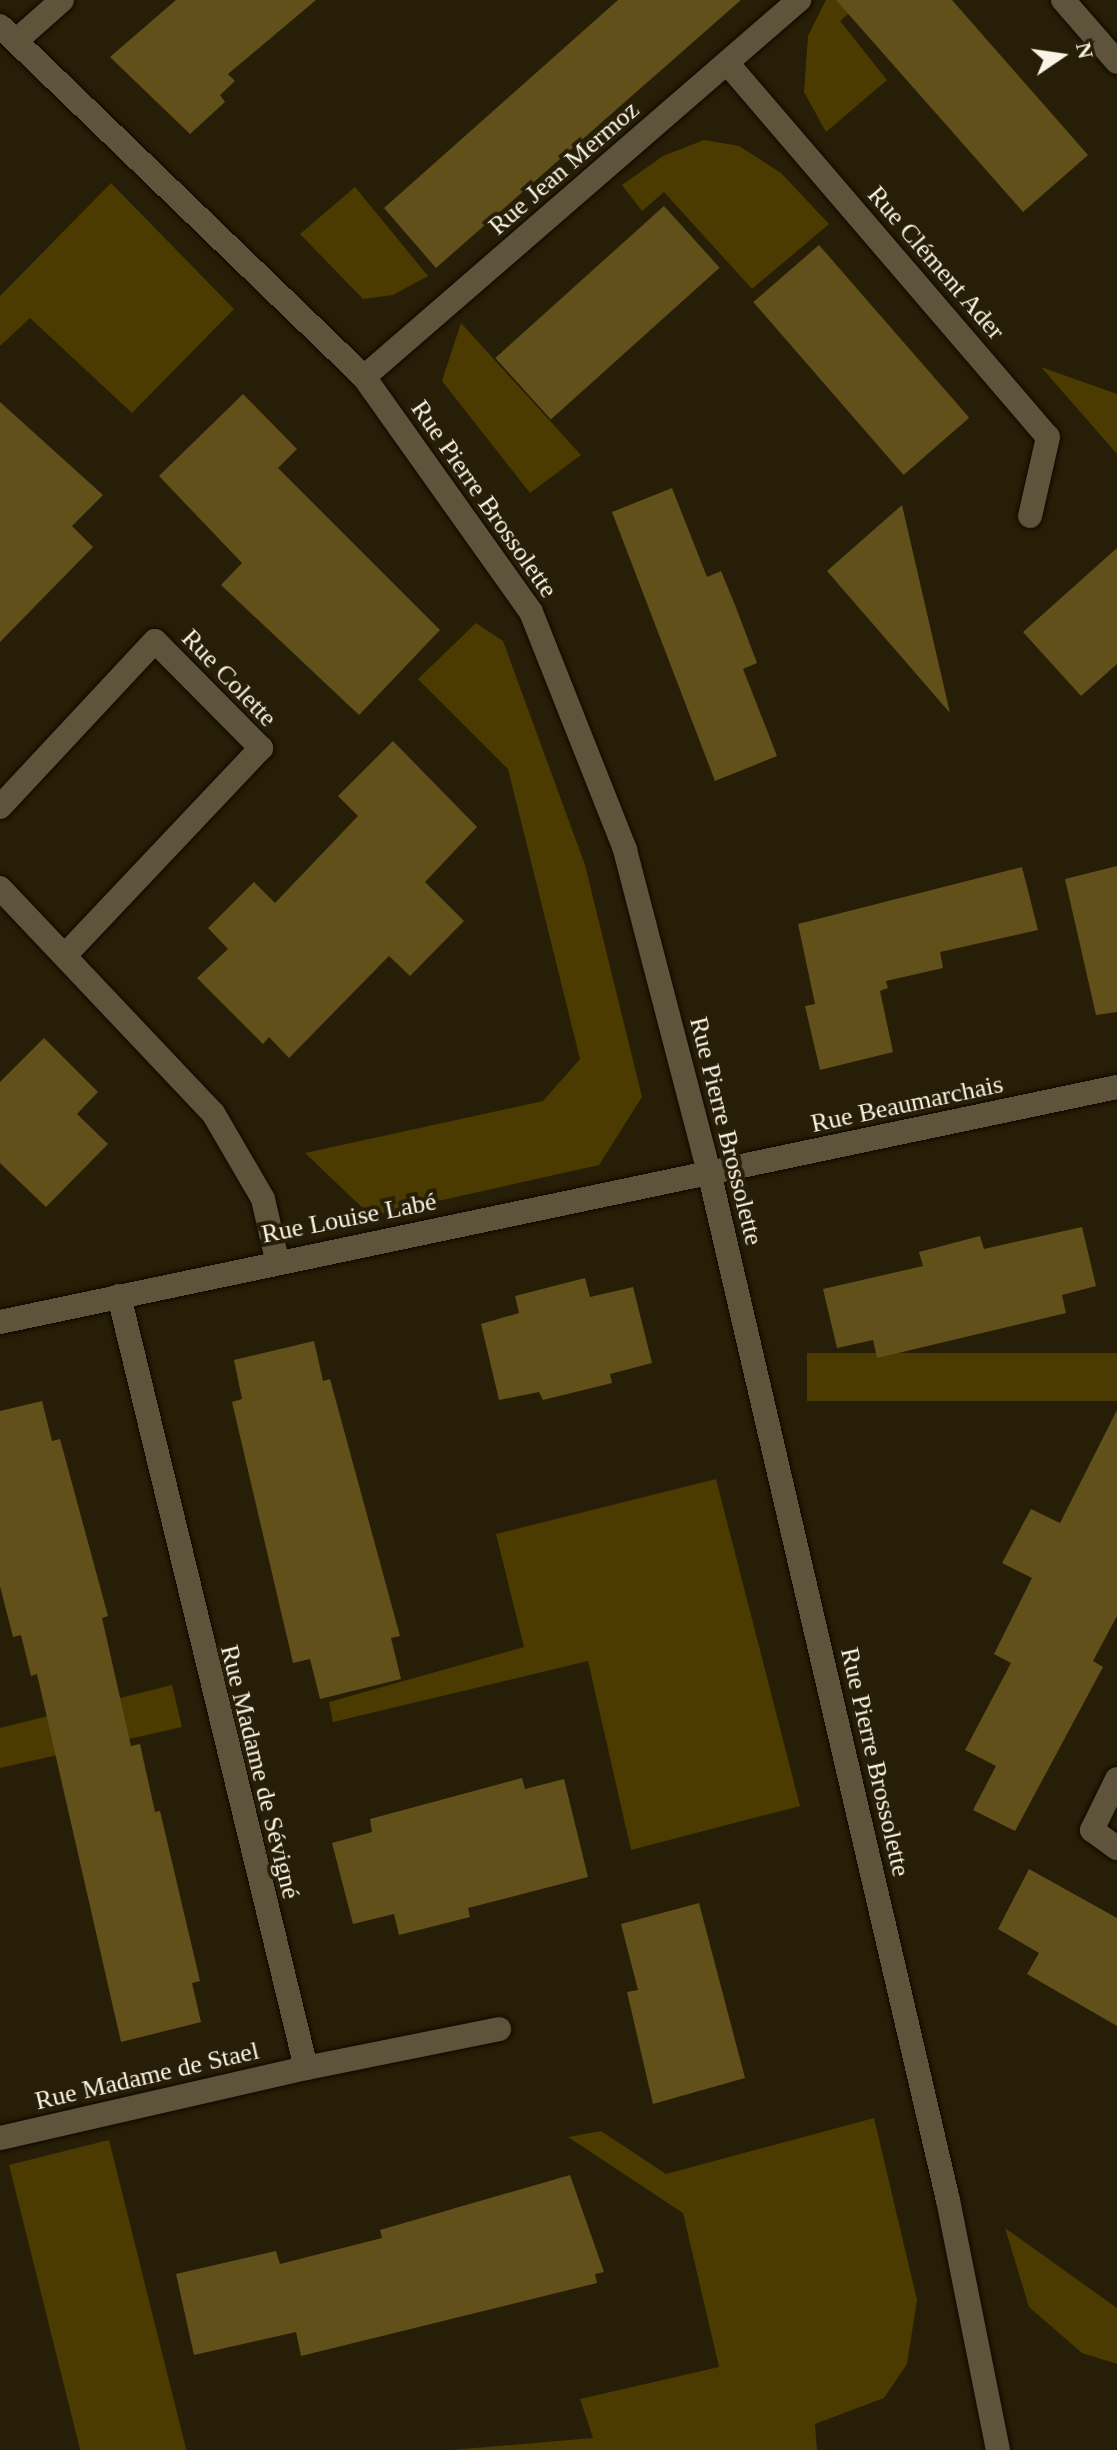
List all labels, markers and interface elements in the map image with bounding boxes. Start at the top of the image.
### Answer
north arrow [1021,16,1101,96]
text: N [1071,40,1099,61]
street label: Rue Jean Mermoz [482,94,646,242]
street label: Rue Clément Ader [860,179,1012,347]
street label: Rue Pierre Brossolette [404,394,564,604]
street label: Rue Colette [175,623,283,733]
street label: Rue Pierre Brossolette [683,1014,769,1248]
street label: Rue Beaumarchais [808,1068,1006,1140]
street label: Rue Louise Labé [259,1186,439,1250]
street label: Rue Madame de Sévigné [213,1642,307,1902]
street label: Rue Pierre Brossolette [833,1645,917,1879]
street label: Rue Madame de Stael [32,2035,262,2117]

